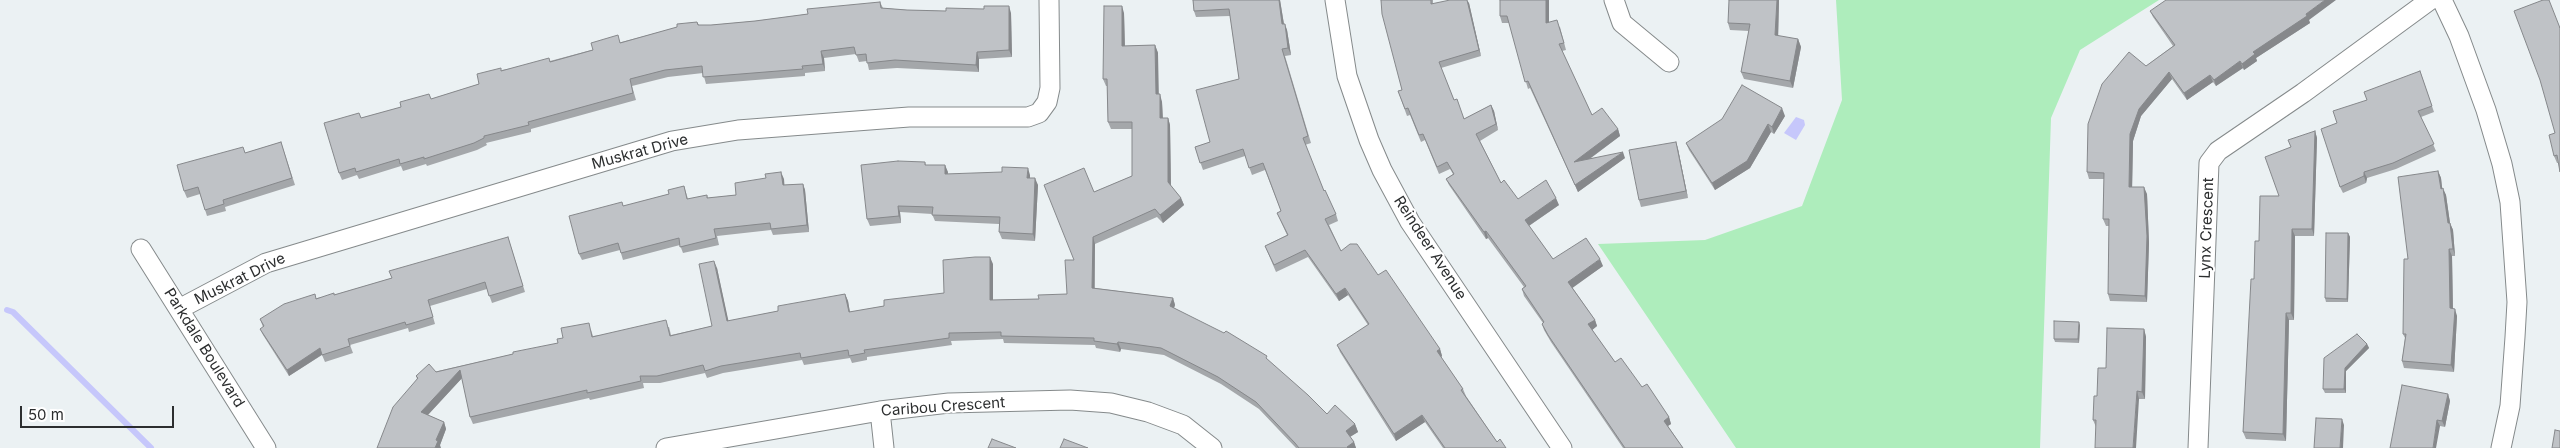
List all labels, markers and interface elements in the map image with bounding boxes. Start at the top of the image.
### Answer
street label: Muskrat Drive [590,130,690,174]
street label: Lynx Crescent [2196,177,2218,279]
street label: Reindeer Avenue [1390,193,1470,303]
street label: Muskrat Drive [192,249,288,309]
street label: Parkdale Boulevard [160,285,248,411]
street label: Caribou Crescent [880,394,1006,420]
scale bar [22,396,176,428]
text: 50 m [28,405,64,424]

